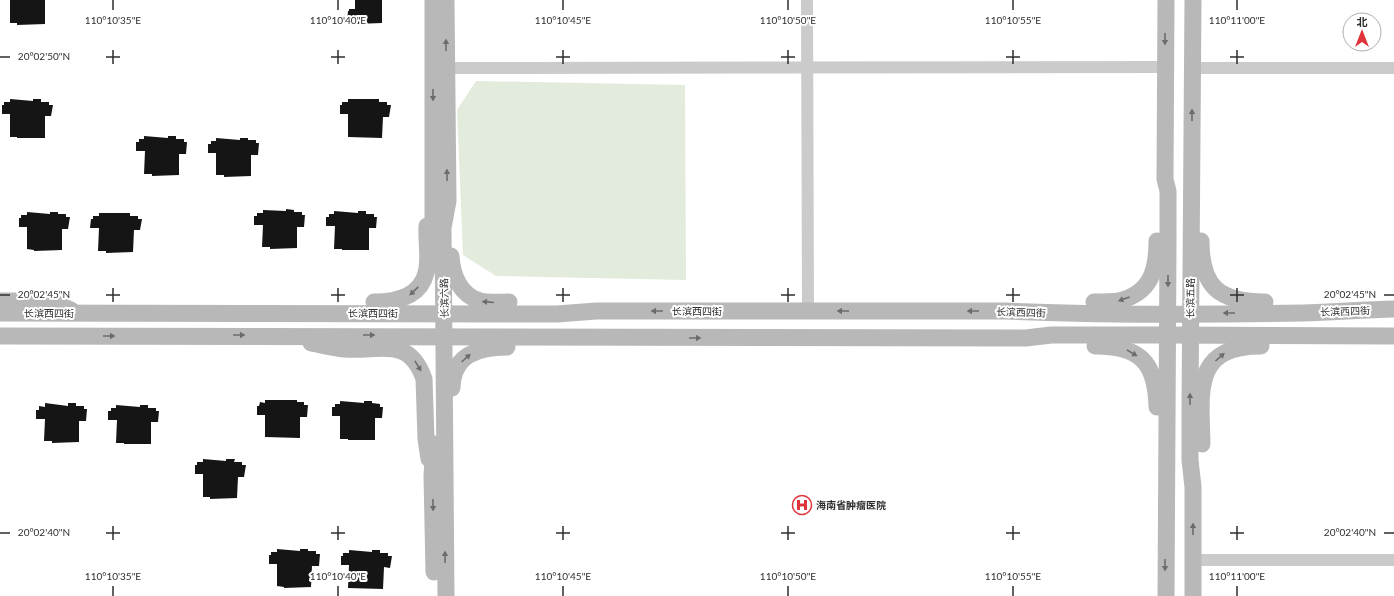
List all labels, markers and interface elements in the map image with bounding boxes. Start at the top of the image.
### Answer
north arrow [1342,12,1382,52]
text: 110°10'35"E [85,14,141,26]
text: 110°10'40"E [310,14,366,26]
text: 110°10'45"E [535,14,591,26]
text: 110°10'50"E [760,14,816,26]
text: 110°10'55"E [985,14,1041,26]
text: 110°11'00"E [1209,14,1265,26]
text: 北 [1357,15,1368,28]
one-way arrow [1162,33,1168,46]
one-way arrow [443,38,449,51]
text: 20°02'50"N [18,50,70,62]
one-way arrow [430,89,436,102]
one-way arrow [1189,108,1195,121]
one-way arrow [444,168,450,181]
one-way arrow [1165,275,1171,288]
street label: 长滨六路 [438,278,450,318]
street label: 长滨五路 [1184,278,1196,318]
one-way arrow [409,286,419,296]
text: 20°02'45"N [18,288,70,300]
text: 20°02'45"N [1324,288,1376,300]
one-way arrow [1118,296,1130,302]
one-way arrow [482,298,494,305]
street label: 长滨西四街 [1320,304,1370,318]
street label: 长滨西四街 [672,305,722,317]
street label: 长滨西四街 [996,305,1046,319]
street label: 长滨西四街 [24,307,74,319]
street label: 长滨西四街 [348,307,398,319]
one-way arrow [650,308,663,314]
one-way arrow [836,308,849,314]
one-way arrow [966,308,979,314]
one-way arrow [1222,310,1235,316]
one-way arrow [233,332,246,338]
one-way arrow [363,332,376,338]
one-way arrow [103,333,116,339]
one-way arrow [689,335,702,341]
one-way arrow [1127,349,1138,357]
one-way arrow [1215,353,1225,362]
one-way arrow [460,354,471,363]
one-way arrow [414,360,421,372]
one-way arrow [1187,392,1193,405]
hospital icon: 海南省肿瘤医院 [791,494,813,516]
one-way arrow [430,499,436,512]
place label: 海南省肿瘤医院 [816,499,886,511]
one-way arrow [1190,522,1196,535]
text: 20°02'40"N [18,526,70,538]
text: 20°02'40"N [1324,526,1376,538]
one-way arrow [442,550,448,563]
one-way arrow [1162,559,1168,572]
text: 110°10'35"E [85,570,141,582]
text: 110°10'40"E [310,570,366,582]
text: 110°10'45"E [535,570,591,582]
text: 110°10'50"E [760,570,816,582]
text: 110°10'55"E [985,570,1041,582]
text: 110°11'00"E [1209,570,1265,582]

